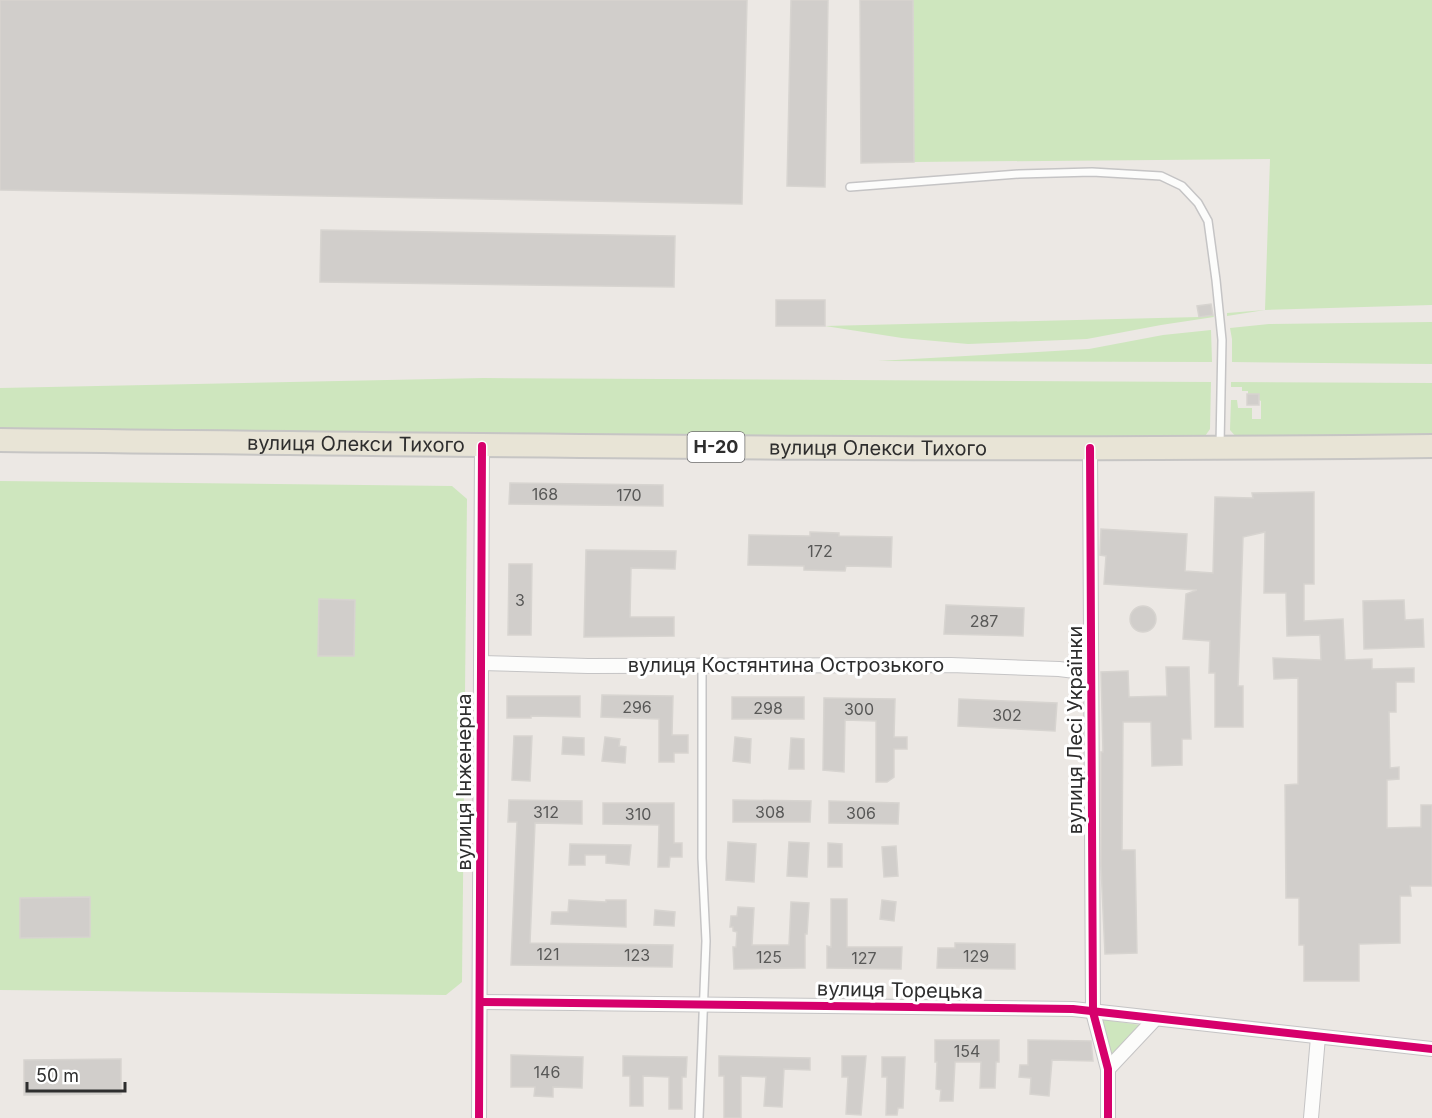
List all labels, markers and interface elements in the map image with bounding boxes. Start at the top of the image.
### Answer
street label: вулиця Олекси Тихого [247,431,465,457]
road number: Н-20 [688,432,744,462]
street label: вулиця Олекси Тихого [769,435,987,460]
house number: 168 [532,484,558,504]
house number: 170 [616,485,642,505]
house number: 172 [807,541,833,561]
house number: 3 [515,590,525,610]
house number: 287 [970,611,998,631]
street label: вулиця Лесі Українки [1063,626,1087,834]
street label: вулиця Костянтина Острозького [628,653,944,677]
street label: вулиця Інженерна [452,693,476,871]
house number: 296 [622,697,652,717]
house number: 298 [753,698,783,718]
house number: 300 [844,699,874,719]
house number: 302 [992,705,1022,725]
house number: 312 [533,802,559,822]
house number: 308 [755,802,785,822]
house number: 306 [846,803,876,823]
house number: 310 [625,804,651,824]
house number: 121 [537,944,559,964]
house number: 123 [624,945,650,965]
house number: 129 [963,946,989,966]
house number: 125 [756,947,782,967]
house number: 127 [851,948,877,968]
street label: вулиця Торецька [817,977,983,1003]
house number: 154 [954,1041,980,1061]
scale bar [27,1055,124,1093]
house number: 146 [534,1062,560,1082]
text: 50 m [36,1065,79,1086]

